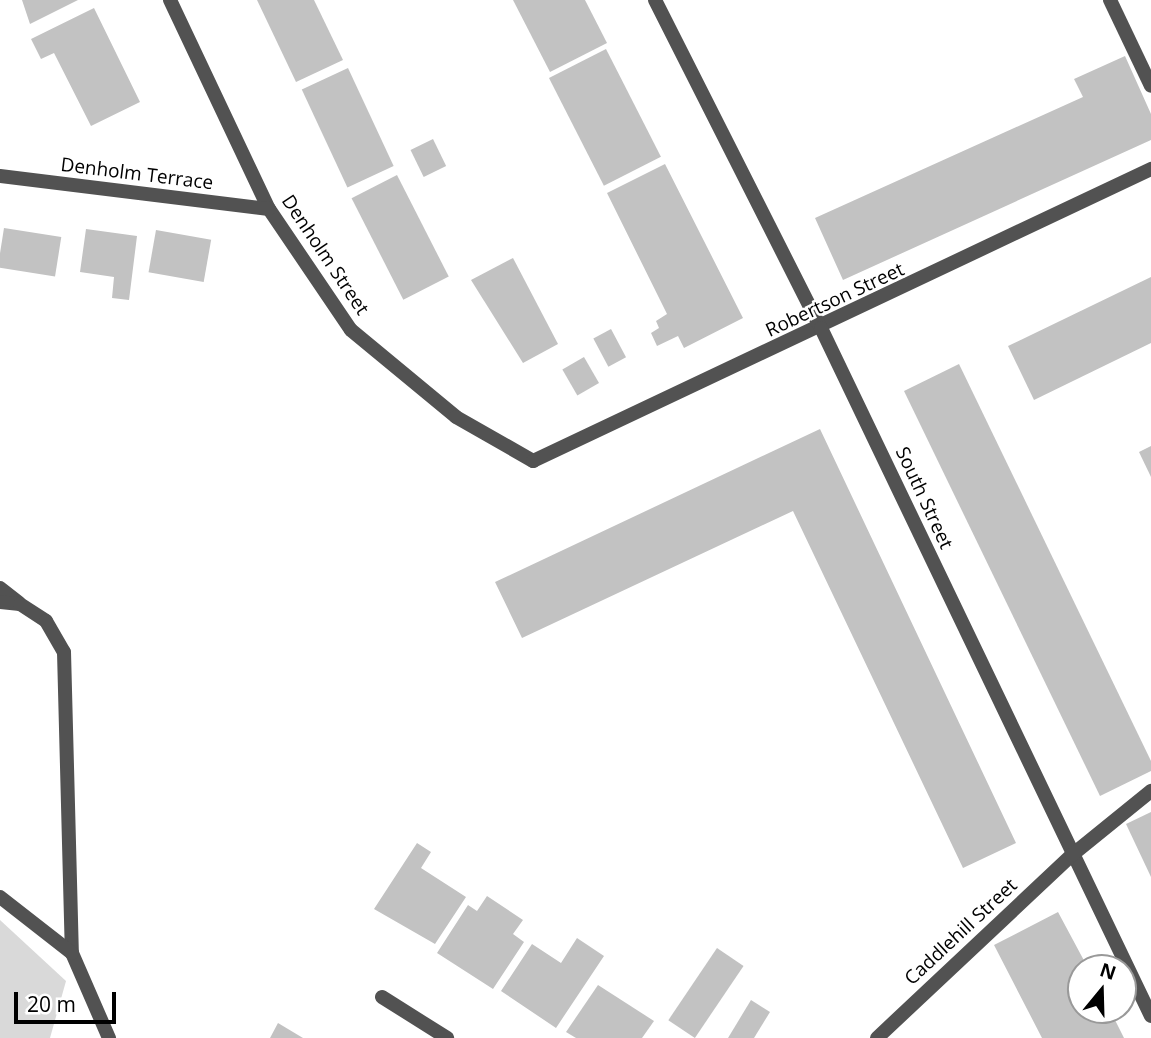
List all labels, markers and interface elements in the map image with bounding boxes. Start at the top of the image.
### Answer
street label: Denholm Terrace [59,153,215,195]
street label: Denholm Street [277,191,373,319]
street label: Robertson Street [762,258,908,342]
street label: South Street [890,443,958,553]
street label: Caddlehill Street [900,874,1022,990]
north arrow [1067,954,1137,1024]
text: N [1097,956,1120,986]
scale bar [18,978,119,1022]
text: 20 m [27,990,76,1018]

